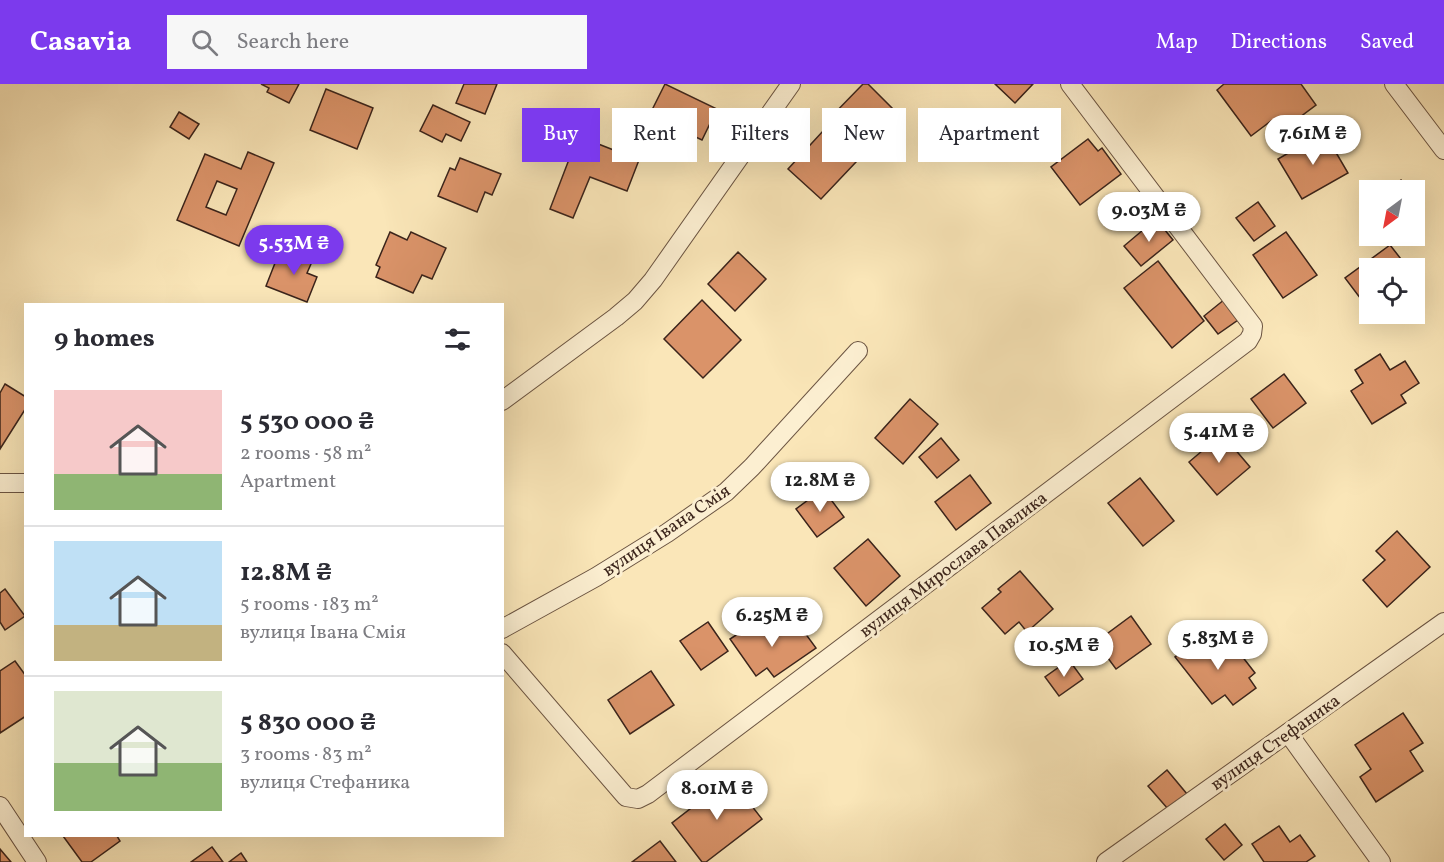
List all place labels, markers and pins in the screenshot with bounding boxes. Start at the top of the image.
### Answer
pin: 7.61M ₴ [1258,115,1368,166]
pin: 9.03M ₴ [1094,192,1204,243]
pin: 5.53M ₴ [239,225,349,276]
pin: 5.41M ₴ [1164,413,1274,464]
pin: 12.8M ₴ [765,462,875,513]
pin: 6.25M ₴ [717,597,827,648]
pin: 5.83M ₴ [1163,620,1273,671]
pin: 10.5M ₴ [1009,627,1119,678]
pin: 8.01M ₴ [662,770,772,821]

